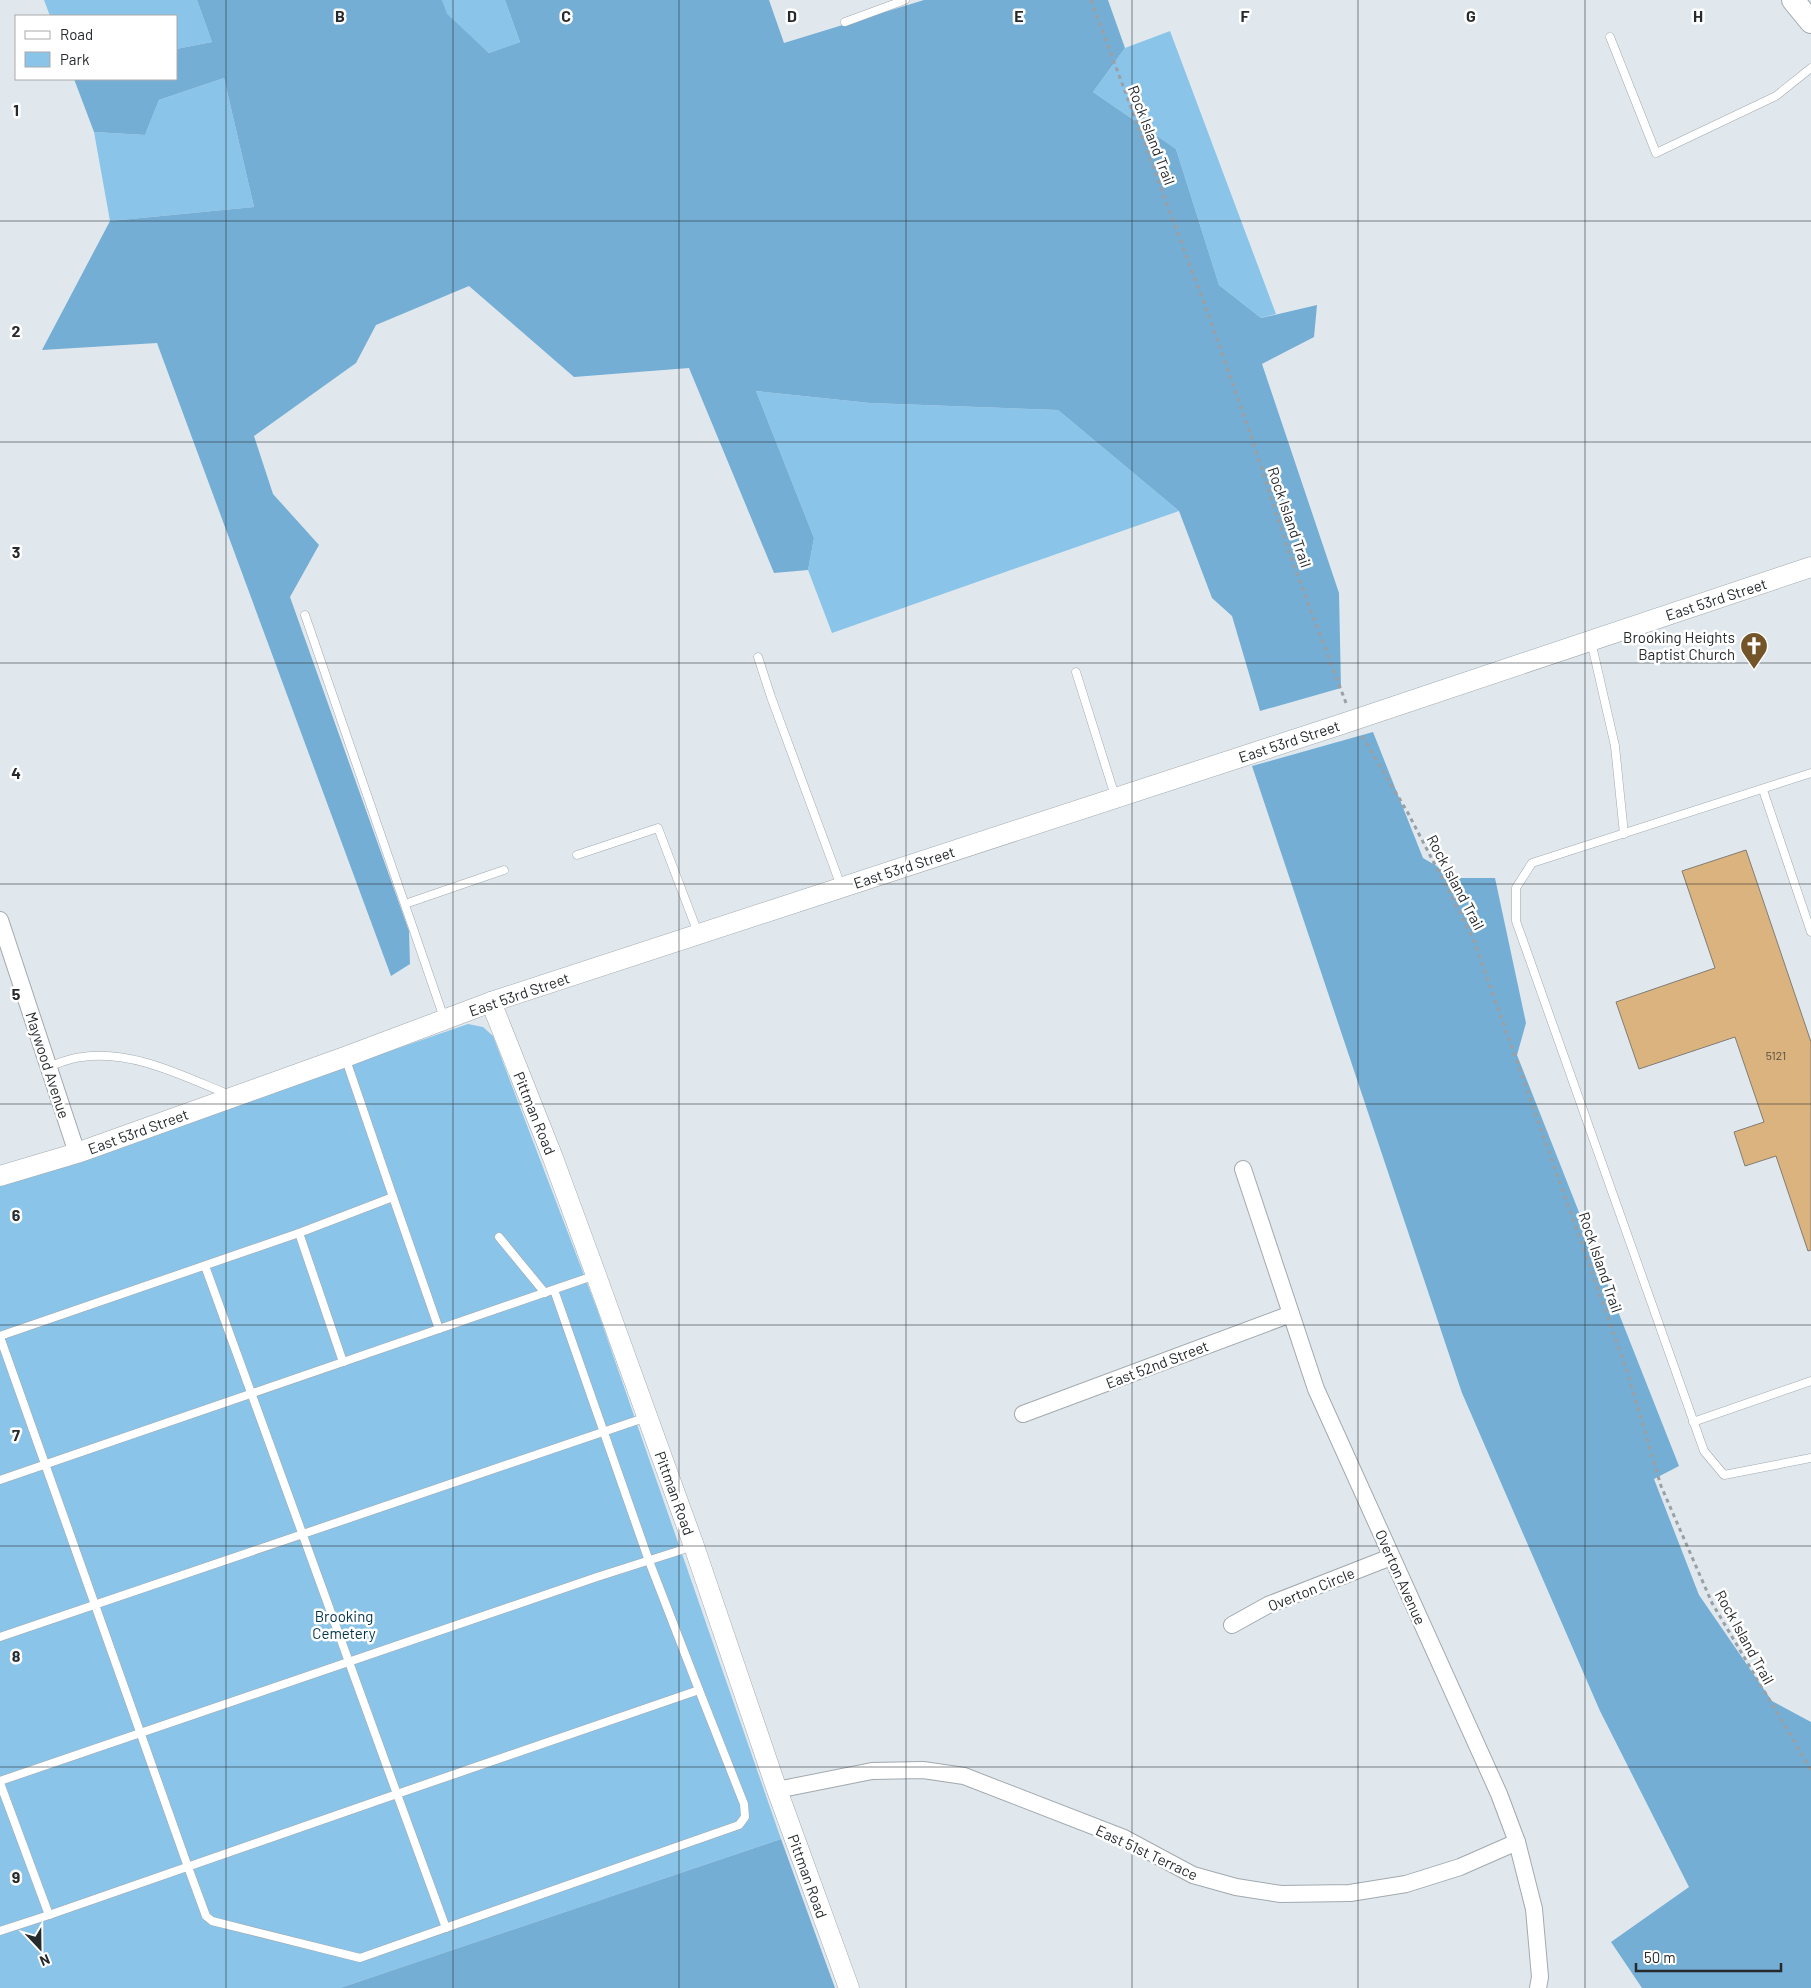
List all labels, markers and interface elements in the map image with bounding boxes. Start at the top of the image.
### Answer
text: B [335,6,345,25]
text: C [561,6,571,25]
text: D [787,6,797,25]
text: E [1014,6,1024,25]
text: F [1241,6,1250,25]
text: G [1466,6,1476,25]
text: H [1693,6,1703,25]
legend [15,15,178,80]
text: Road [60,25,93,43]
text: Park [60,50,90,68]
street label: Rock Island Trail [1125,83,1179,187]
text: 1 [13,100,19,119]
text: 2 [12,321,21,340]
street label: Rock Island Trail [1264,464,1316,570]
text: 3 [12,542,20,561]
street label: East 53rd Street [1663,574,1769,624]
place label: Brooking Heights Baptist Church [1623,628,1735,663]
church icon: Brooking Heights Baptist Church [1739,631,1769,670]
street label: East 53rd Street [1236,716,1342,766]
text: 4 [11,763,21,782]
street label: Rock Island Trail [1423,831,1489,933]
street label: East 53rd Street [851,842,957,892]
street label: East 53rd Street [466,968,572,1020]
text: 5 [12,984,21,1003]
street label: Maywood Avenue [22,1009,74,1121]
house number: 5121 [1766,1048,1786,1062]
street label: Pittman Road [510,1069,560,1157]
street label: East 53rd Street [85,1105,191,1157]
text: 6 [12,1205,21,1224]
street label: Rock Island Trail [1575,1209,1627,1315]
street label: East 52nd Street [1103,1336,1211,1392]
text: 7 [12,1425,20,1444]
street label: Pittman Road [652,1449,698,1537]
street label: Overton Avenue [1372,1527,1430,1627]
street label: Overton Circle [1265,1563,1357,1615]
street label: Rock Island Trail [1712,1587,1778,1687]
park label: Brooking Cemetery [312,1607,376,1642]
text: 8 [12,1646,21,1665]
street label: East 51st Terrace [1093,1821,1201,1883]
street label: Pittman Road [785,1832,831,1920]
text: 9 [12,1867,20,1886]
north arrow [15,1923,65,1973]
scale bar [1636,1940,1781,1972]
text: 50 m [1644,1948,1676,1966]
text: N [38,1951,53,1970]

